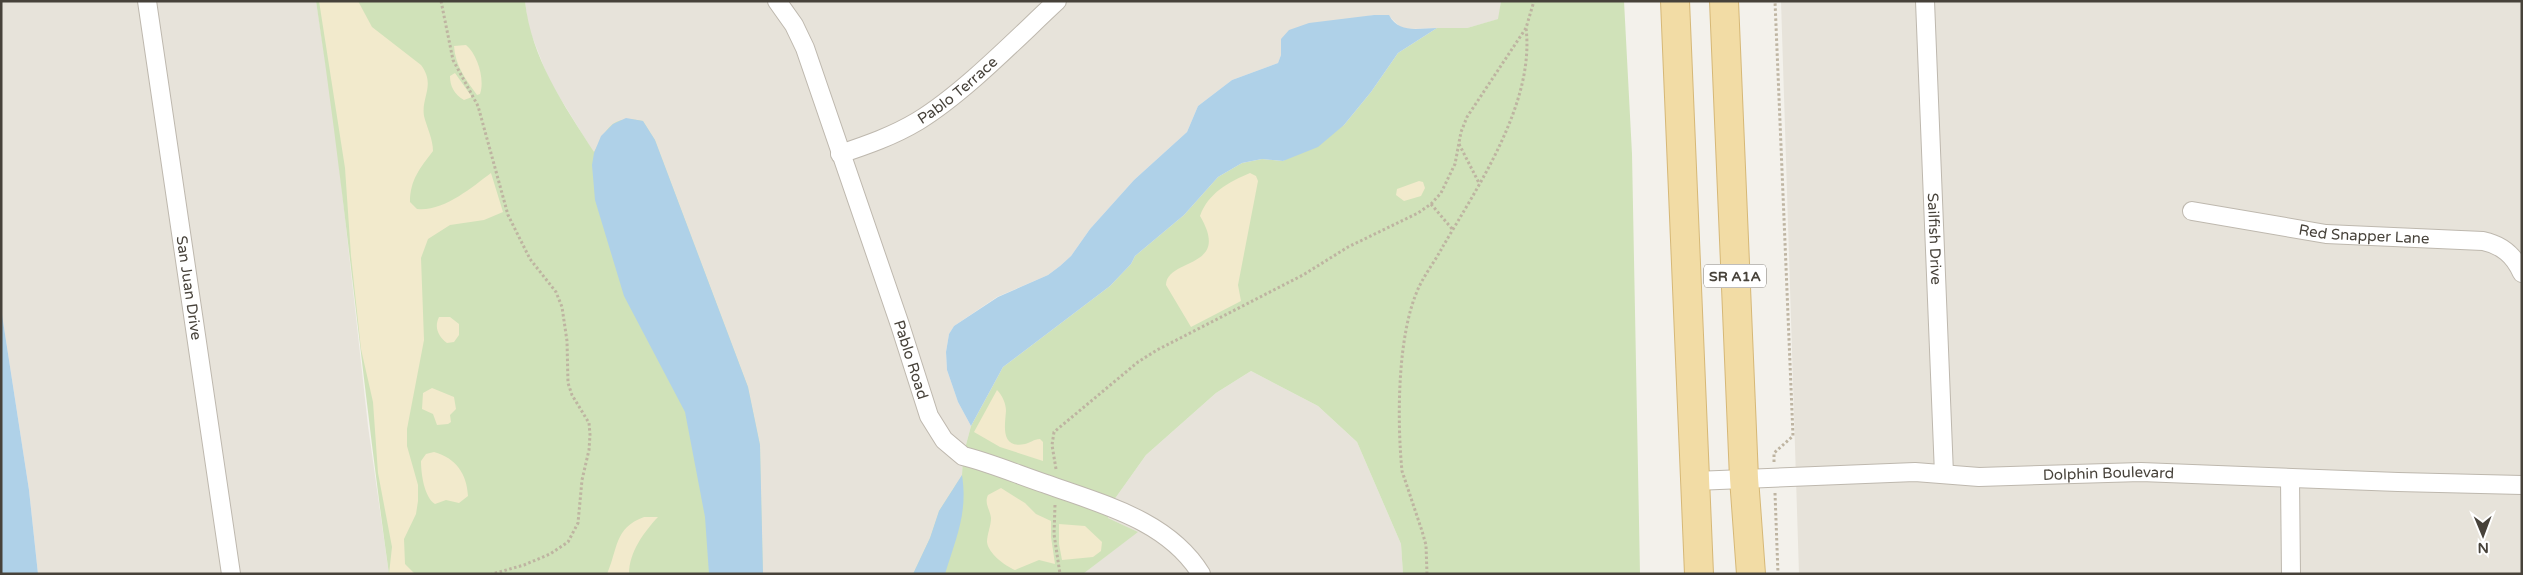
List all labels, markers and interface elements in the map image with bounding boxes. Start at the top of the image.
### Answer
street label: Pablo Terrace [914,53,1001,128]
street label: Sailfish Drive [1924,192,1945,285]
street label: Red Snapper Lane [2297,220,2430,248]
street label: San Juan Drive [173,235,206,341]
road number: SR A1A [1704,264,1766,288]
street label: Pablo Road [890,318,932,401]
street label: Dolphin Boulevard [2043,463,2175,484]
north arrow [2458,510,2508,560]
text: N [2477,539,2489,556]

